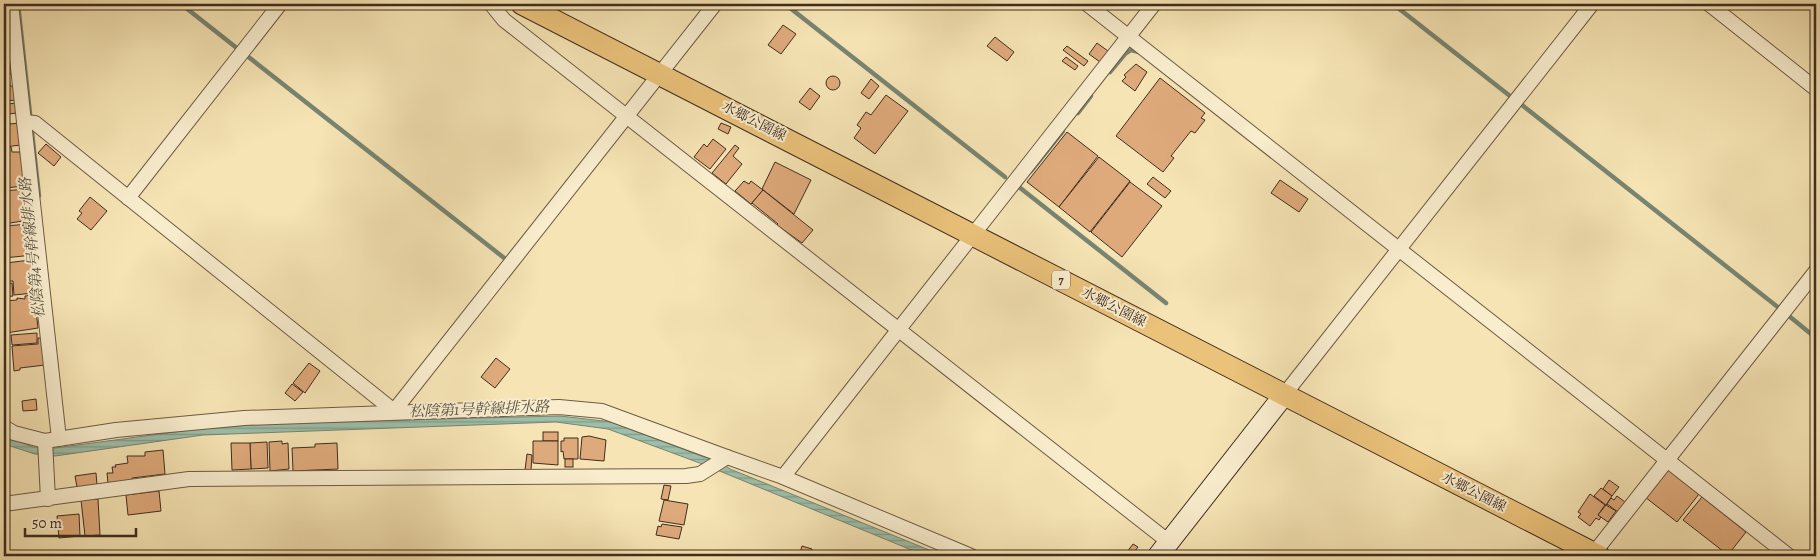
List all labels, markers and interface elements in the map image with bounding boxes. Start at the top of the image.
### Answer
street label: 水郷公園線 [719,97,789,145]
water label: 松陰第4号幹線排水路 [15,176,49,319]
road number: 7 [1052,270,1070,290]
street label: 水郷公園線 [1079,283,1149,331]
water label: 松陰第1号幹線排水路 [409,397,550,421]
street label: 水郷公園線 [1439,468,1509,516]
scale bar [25,505,136,537]
text: 50 m [32,513,62,533]

